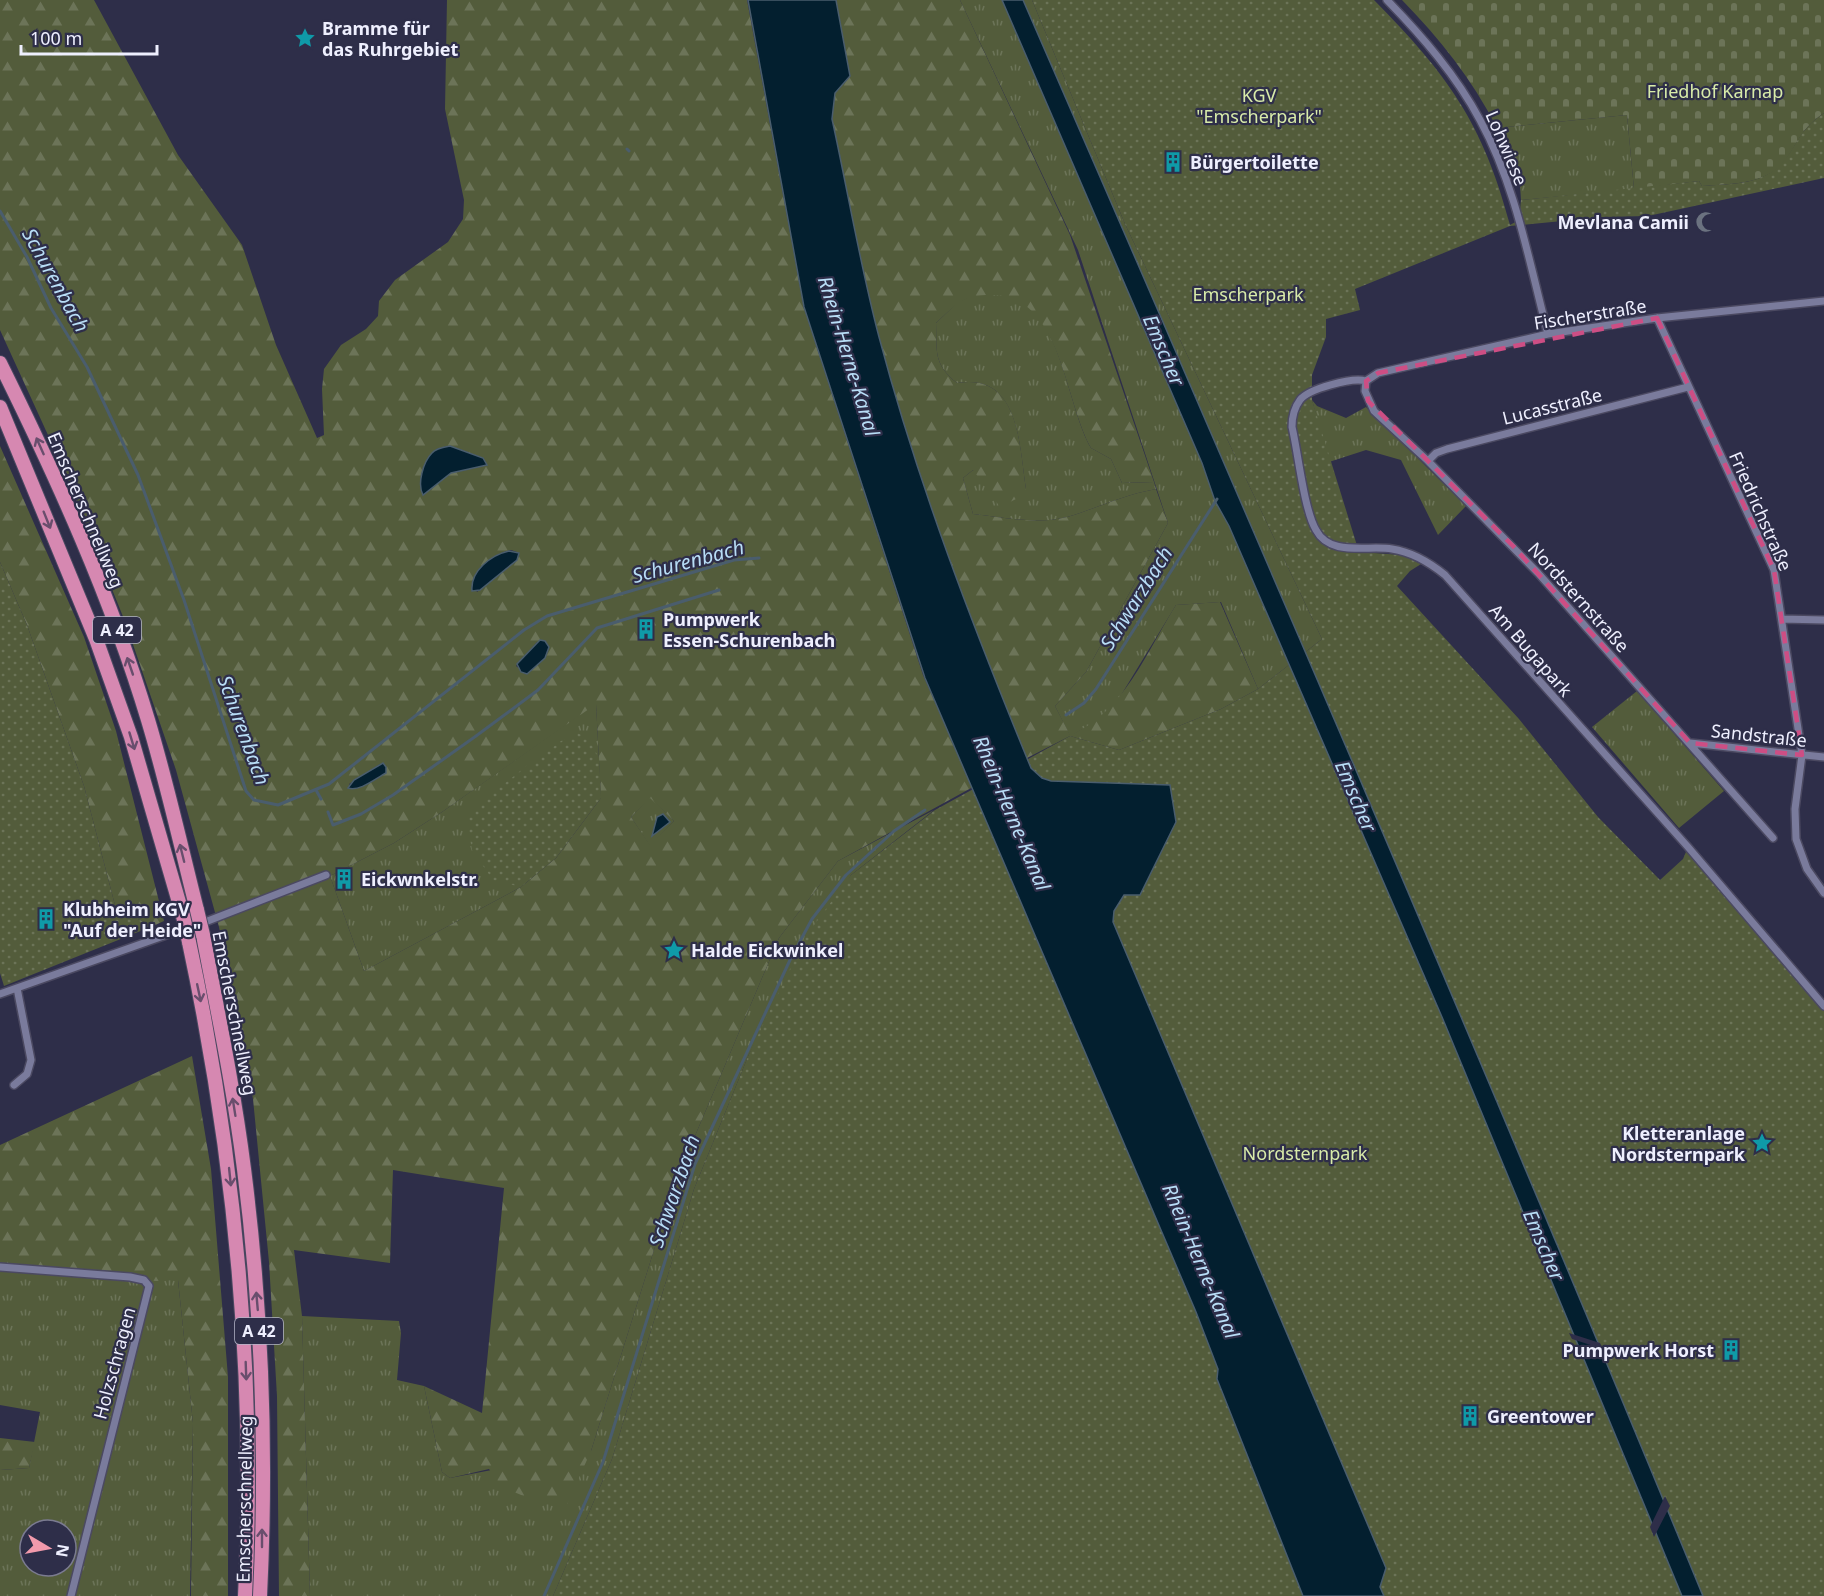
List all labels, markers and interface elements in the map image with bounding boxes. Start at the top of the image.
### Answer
place label: Bramme für das Ruhrgebiet [322,16,459,61]
scale bar [21,18,158,56]
text: 100 m [30,26,82,50]
place icon: Bramme für das Ruhrgebiet [293,26,317,50]
park label: Friedhof Karnap [1647,79,1783,103]
park label: KGV "Emscherpark" [1196,83,1322,128]
street label: Lohwiese [1480,107,1534,189]
building icon: Bürgertoilette [1161,150,1185,174]
place label: Bürgertoilette [1190,150,1319,174]
place label: Mevlana Camii [1557,210,1689,234]
mosque icon: Mevlana Camii [1694,210,1718,234]
water label: Schurenbach [16,223,96,337]
water label: Rhein-Herne-Kanal [812,273,886,440]
park label: Emscherpark [1192,282,1304,306]
street label: Fischerstraße [1532,293,1648,335]
water label: Emscher [1137,310,1191,391]
street label: Lucasstraße [1500,382,1604,430]
street label: Emscherschnellweg [42,428,130,592]
one-way arrow [34,438,46,456]
street label: Friedrichstraße [1724,448,1798,574]
one-way arrow [42,510,53,528]
water label: Schurenbach [629,533,747,589]
street label: Nordsternstraße [1523,537,1635,657]
water label: Schwarzbach [1094,541,1178,655]
street label: Am Bugapark [1484,599,1578,702]
place label: Pumpwerk Essen-Schurenbach [663,607,835,652]
road number: A 42 [93,617,141,643]
building icon: Pumpwerk Essen-Schurenbach [634,617,658,641]
one-way arrow [123,657,134,676]
water label: Schurenbach [212,671,276,789]
street label: Sandstraße [1710,718,1808,752]
one-way arrow [127,731,138,750]
water label: Rhein-Herne-Kanal [967,731,1057,895]
water label: Emscher [1329,756,1383,837]
one-way arrow [176,844,188,863]
building icon: Eickwnkelstr. [332,867,356,891]
place label: Eickwnkelstr. [361,867,478,891]
place label: Klubheim KGV "Auf der Heide" [63,897,201,942]
building icon: Klubheim KGV "Auf der Heide" [34,907,58,931]
street label: Emscherschnellweg [207,929,263,1097]
place icon: Halde Eickwinkel [662,938,686,962]
place label: Halde Eickwinkel [691,938,843,962]
one-way arrow [194,983,206,1002]
one-way arrow [229,1098,240,1117]
place label: Kletteranlage Nordsternpark [1611,1121,1746,1166]
water label: Schwarzbach [642,1131,706,1251]
place icon: Kletteranlage Nordsternpark [1750,1131,1774,1155]
park label: Nordsternpark [1243,1141,1368,1165]
one-way arrow [225,1167,236,1186]
water label: Rhein-Herne-Kanal [1156,1179,1246,1343]
water label: Emscher [1517,1205,1571,1286]
one-way arrow [251,1291,262,1311]
street label: Holzschragen [87,1304,141,1422]
road number: A 42 [235,1318,283,1344]
place label: Pumpwerk Horst [1563,1338,1714,1362]
building icon: Pumpwerk Horst [1719,1338,1743,1362]
one-way arrow [241,1361,252,1381]
building icon: Greentower [1458,1404,1482,1428]
place label: Greentower [1487,1404,1594,1428]
street label: Emscherschnellweg [231,1415,257,1583]
north arrow [18,1518,78,1578]
one-way arrow [257,1528,268,1548]
text: N [51,1542,75,1559]

